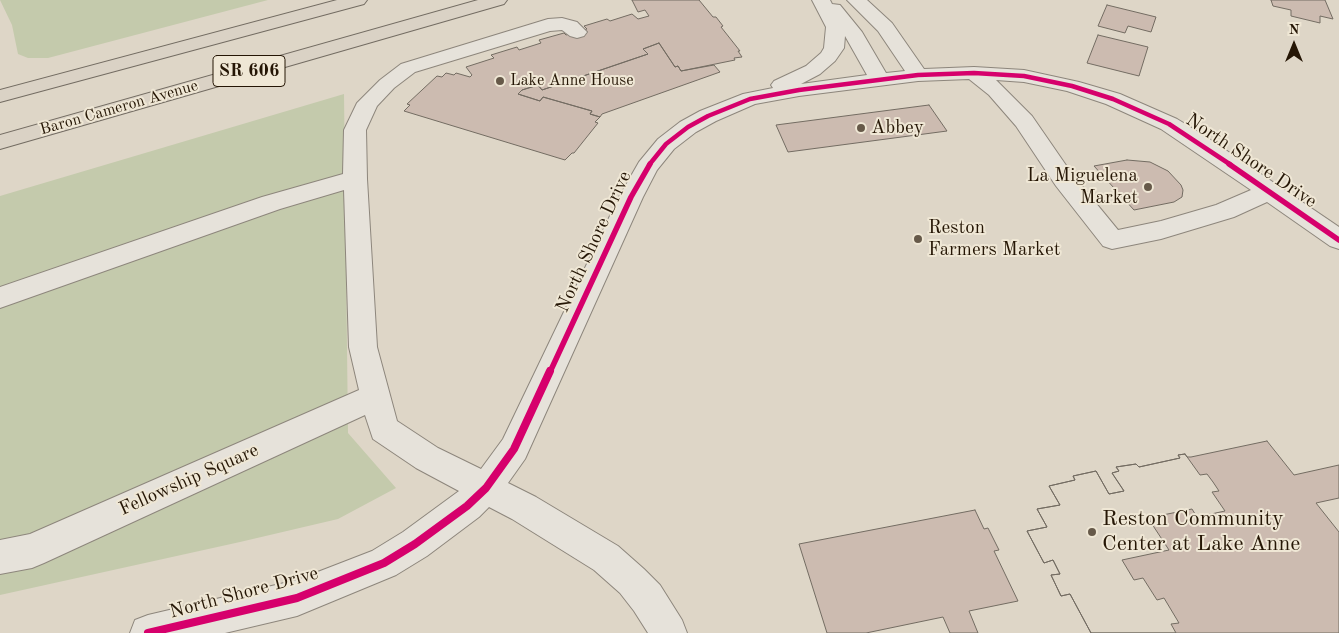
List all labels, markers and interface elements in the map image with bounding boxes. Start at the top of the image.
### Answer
north arrow [1269,20,1319,70]
text: N [1289,23,1299,37]
road number: SR 606 [213,56,285,86]
place label: Lake Anne House [510,71,634,91]
marker: Lake Anne House [494,75,506,87]
street label: Baron Cameron Avenue [38,76,200,140]
street label: North Shore Drive [1181,109,1321,213]
place label: Abbey [871,117,924,139]
marker: Abbey [855,122,867,134]
place label: La Miguelena Market [1027,165,1138,209]
street label: North Shore Drive [551,168,637,316]
marker: La Miguelena Market [1142,181,1154,193]
place label: Reston Farmers Market [928,217,1060,261]
marker: Reston Farmers Market [912,233,924,245]
street label: Fellowship Square [116,439,262,521]
place label: Reston Community Center at Lake Anne [1102,506,1300,558]
marker: Reston Community Center at Lake Anne [1086,526,1098,538]
street label: North Shore Drive [167,562,321,624]

